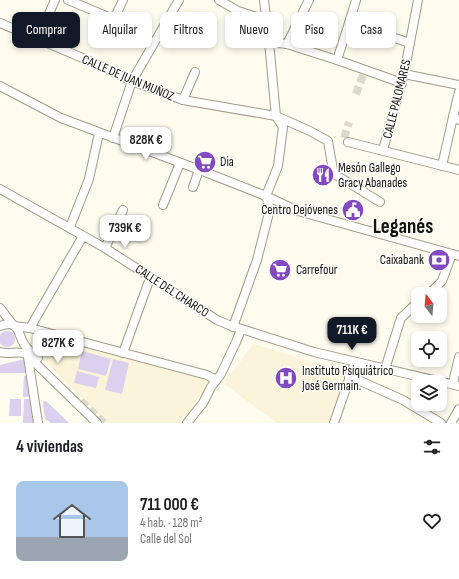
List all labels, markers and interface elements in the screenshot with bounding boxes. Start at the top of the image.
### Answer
chip: Comprar [12,12,80,48]
chip: Alquilar [88,12,152,48]
chip: Filtros [160,12,217,48]
chip: Nuevo [225,12,283,48]
chip: Piso [291,12,338,48]
chip: Casa [346,12,396,48]
street label: CALLE DE JUAN MUÑOZ [80,51,177,105]
street label: CALLE PALOMARES [379,57,415,140]
pin: 828K € [113,127,179,161]
text: 828K € [129,132,163,148]
supermarket icon: Dia [192,149,218,175]
place label: Dia [220,154,234,170]
place label: Mesón Gallego Gracy Abanades [338,160,408,191]
restaurant icon: Mesón Gallego Gracy Abanades [310,162,336,188]
public building icon: Centro Dejóvenes [340,197,366,223]
place label: Centro Dejóvenes [261,202,338,218]
district label: Leganés [373,214,433,239]
pin: 739K € [92,215,158,249]
text: 739K € [109,220,141,236]
bank icon: Caixabank [426,247,452,273]
place label: Caixabank [380,252,424,268]
supermarket icon: Carrefour [267,257,293,283]
street label: CALLE DEL CHARCO [132,261,212,321]
place label: Carrefour [296,262,338,278]
north arrow [411,287,447,323]
map controls [411,287,447,411]
pin: 711K € [319,317,385,351]
text: 711K € [336,322,368,338]
pin: 827K € [25,330,91,364]
button: locate [411,331,447,367]
text: 827K € [42,335,74,351]
place label: Instituto Psiquiátrico José Germain. [301,363,393,394]
hospital icon: Instituto Psiquiátrico José Germain. [273,365,299,391]
button: layers [411,375,447,411]
icon: filters [421,436,443,458]
text: 4 viviendas [16,437,83,457]
text: 711 000 € [140,495,199,515]
icon: home [48,497,96,545]
icon: heart [421,510,443,532]
text: 4 hab. · 128 m² [140,515,203,531]
text: Calle del Sol [140,531,192,547]

